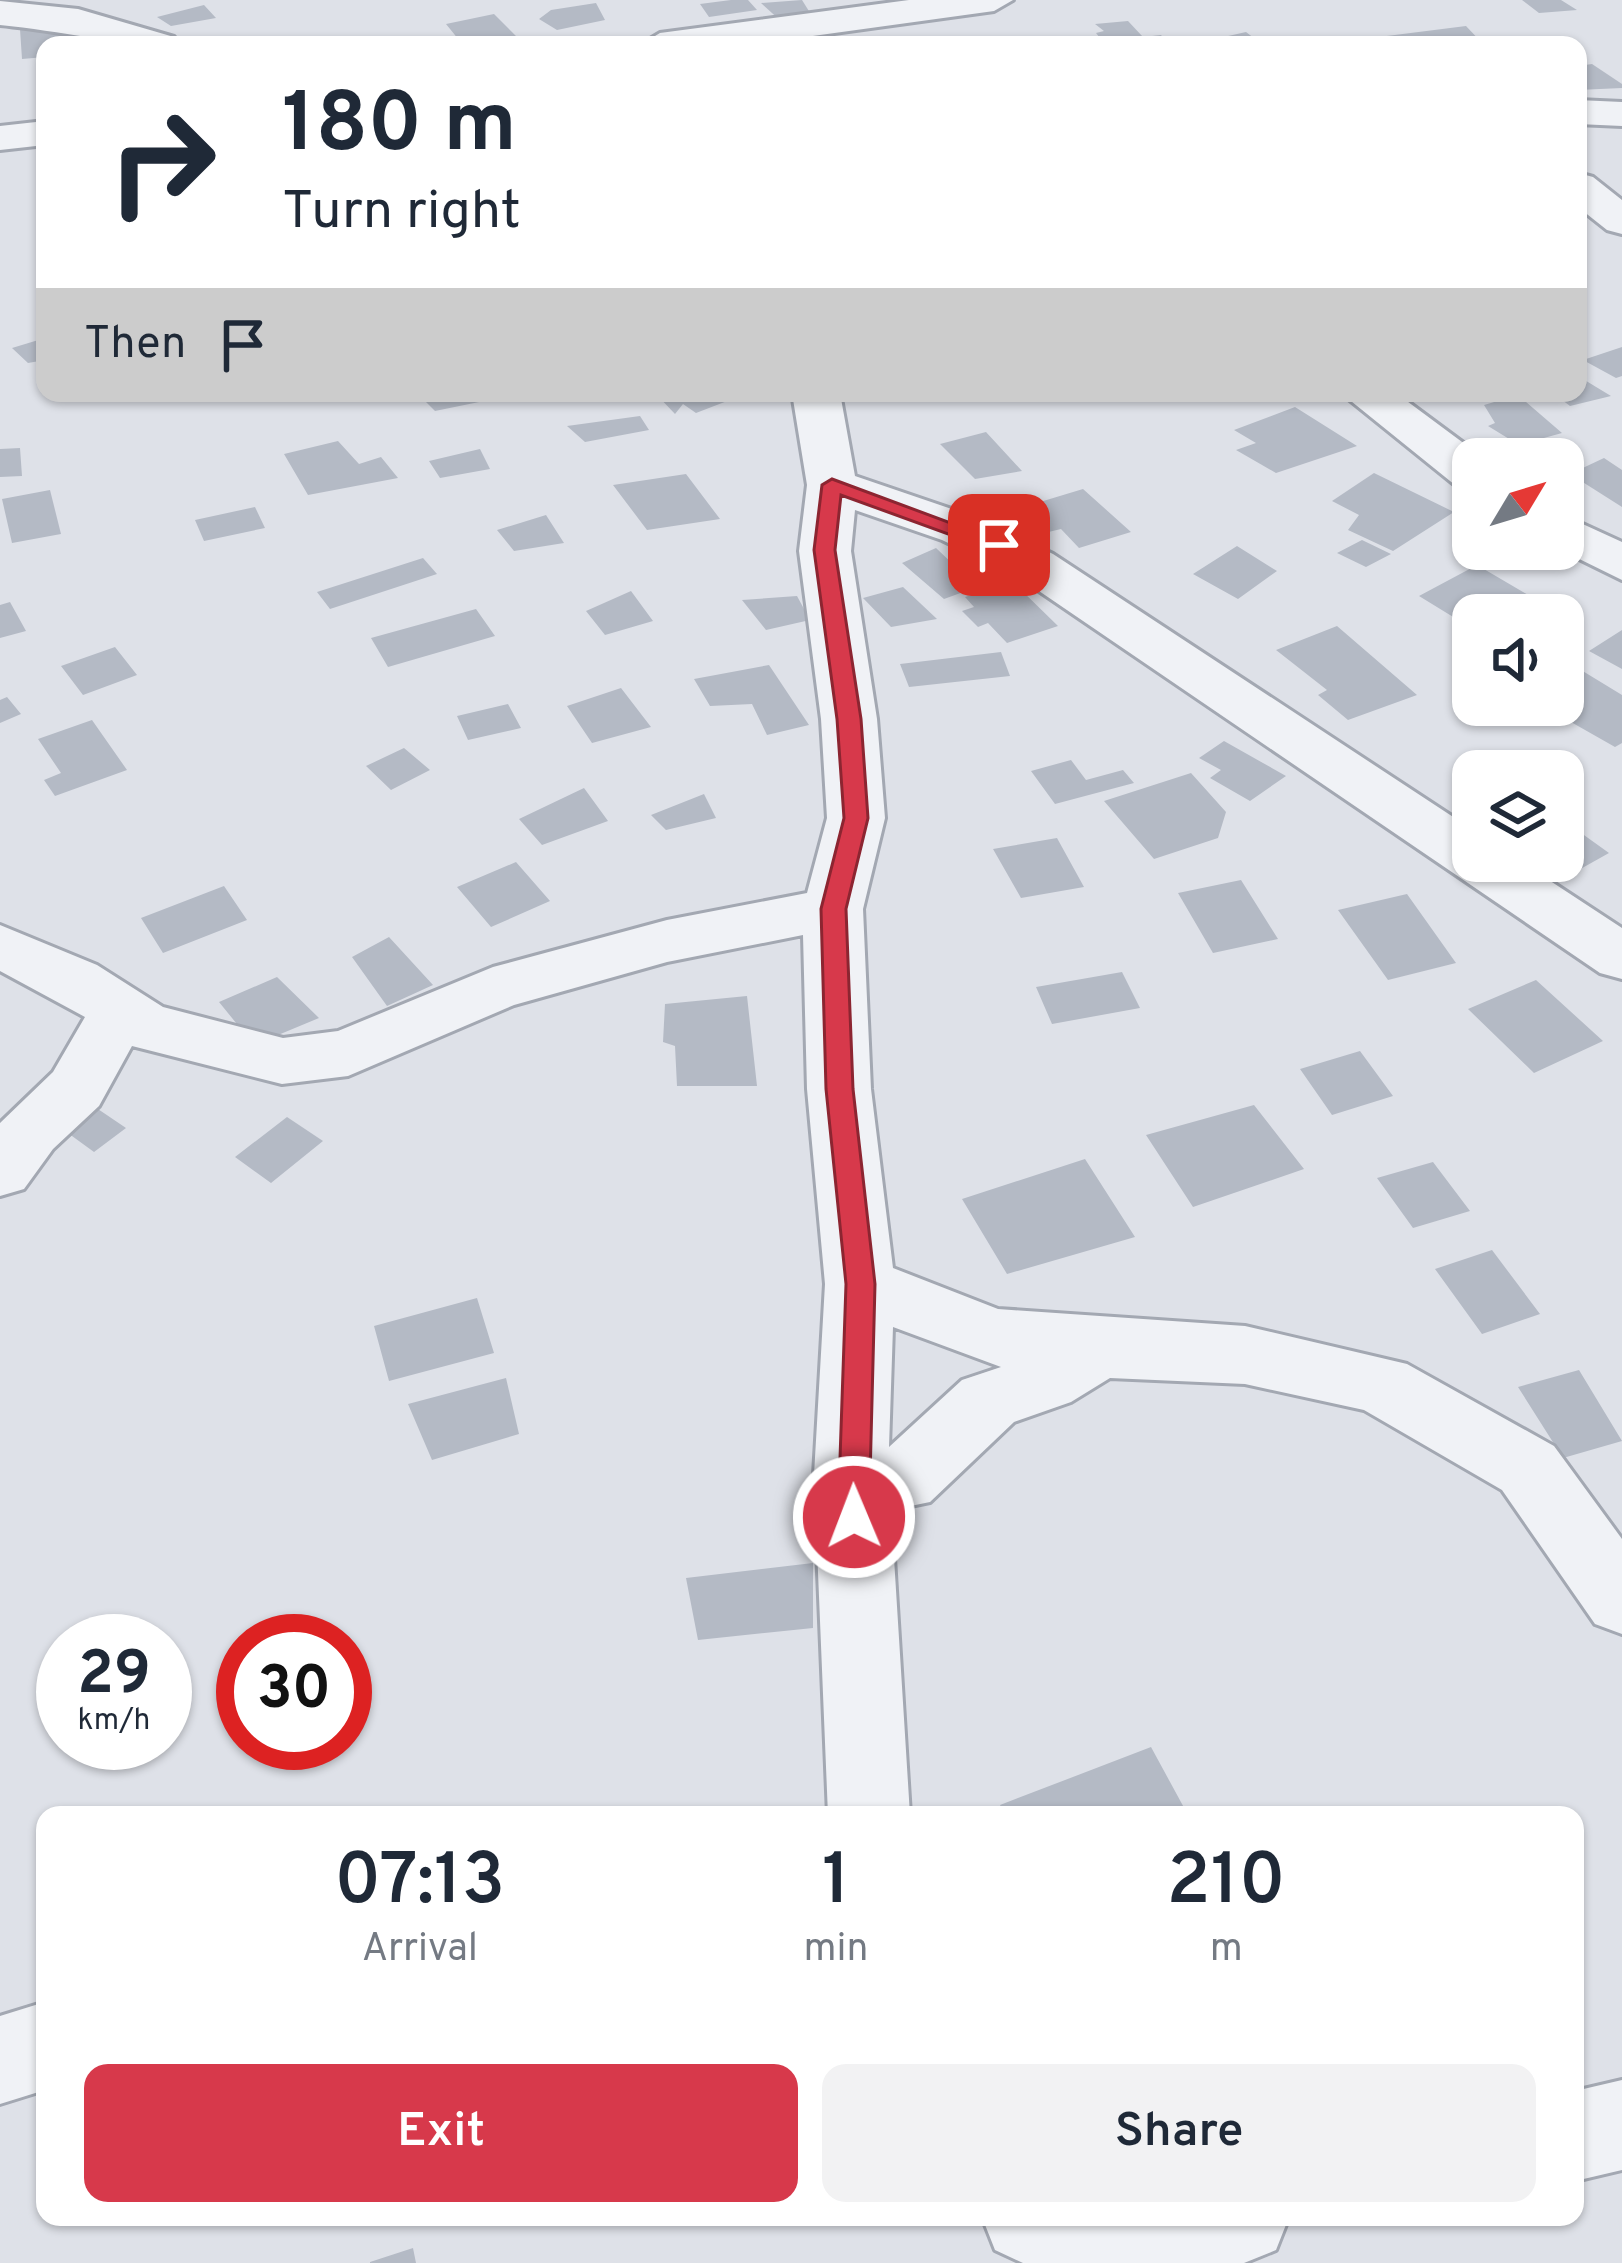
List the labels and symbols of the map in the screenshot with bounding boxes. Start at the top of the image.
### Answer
north arrow [1452,438,1584,570]
pin [948,494,1050,596]
position arrow [791,1454,917,1580]
speed limit sign: 30 [216,1614,372,1770]

